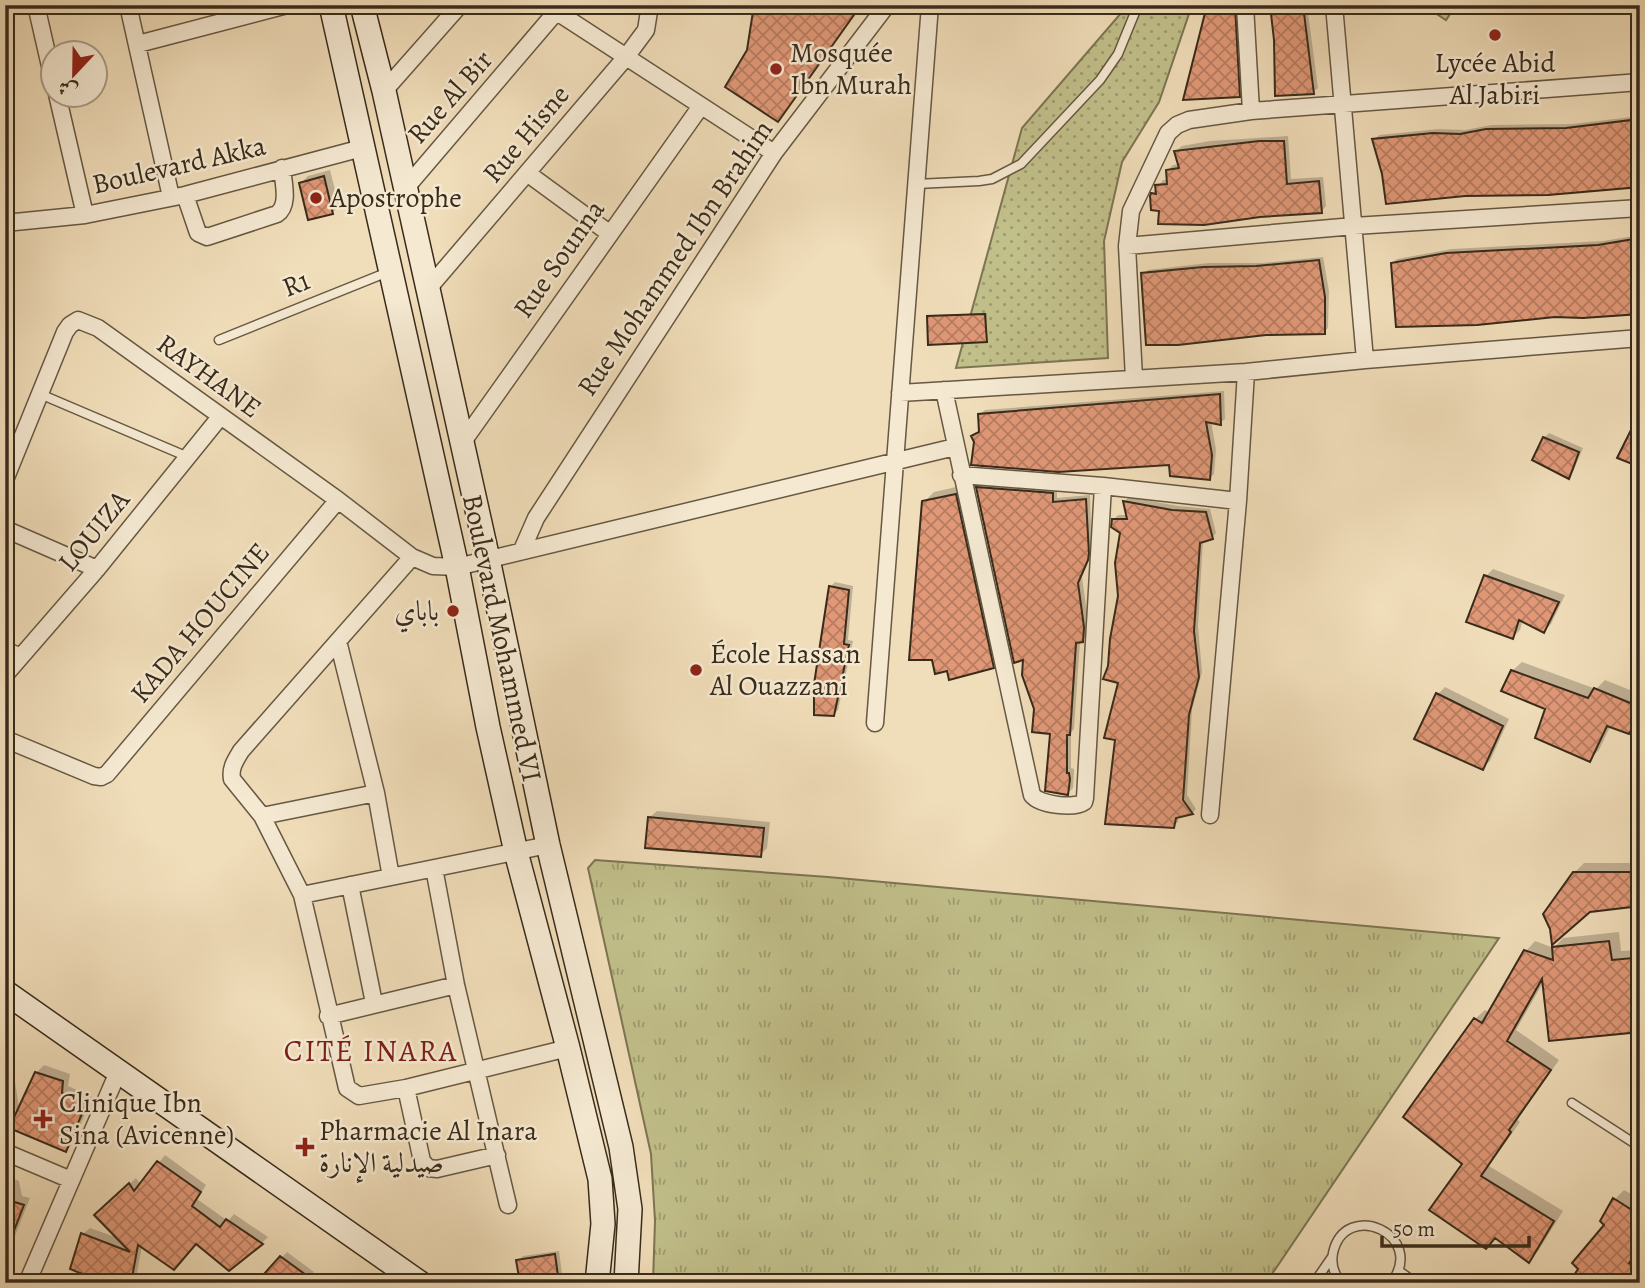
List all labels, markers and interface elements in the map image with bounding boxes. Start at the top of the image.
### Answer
marker: Lycée Abid Al Jabiri [1487,27,1503,43]
place label: Mosquée Ibn Murah [790,34,912,104]
north arrow [38,38,108,108]
street label: Rue Al Bir [399,42,501,152]
place label: Lycée Abid Al Jabiri [1435,44,1556,114]
marker: Mosquée Ibn Murah [768,61,784,77]
text: ش [54,73,82,104]
street label: Rue Hisne [474,77,578,191]
street label: Rue Mohammed Ibn Brahim [568,112,782,404]
street label: Boulevard Akka [88,127,270,203]
place label: Apostrophe [329,179,462,217]
marker: Apostrophe [308,190,324,206]
street label: Rue Sounna [504,192,614,326]
street label: R1 [277,261,315,307]
street label: RAYHANE [149,325,269,427]
street label: LOUIZA [49,482,139,580]
street label: Boulevard Mohammed VI [453,491,551,785]
street label: KADA HOUCINE [122,535,278,711]
place label: باباي [394,592,439,633]
marker: باباي [445,603,461,619]
place label: École Hassan Al Ouazzani [709,635,861,705]
marker: École Hassan Al Ouazzani [688,662,704,678]
district label: CITÉ INARA [284,1031,458,1071]
place label: Clinique Ibn Sina (Avicenne) [59,1084,234,1154]
marker: Clinique Ibn Sina (Avicenne) [33,1109,53,1129]
place label: Pharmacie Al Inara صيدلية الإنارة [319,1112,537,1184]
marker: Pharmacie Al Inara صيدلية الإنارة [297,1139,313,1155]
scale bar [1382,1204,1530,1248]
text: 50 m [1393,1215,1435,1243]

